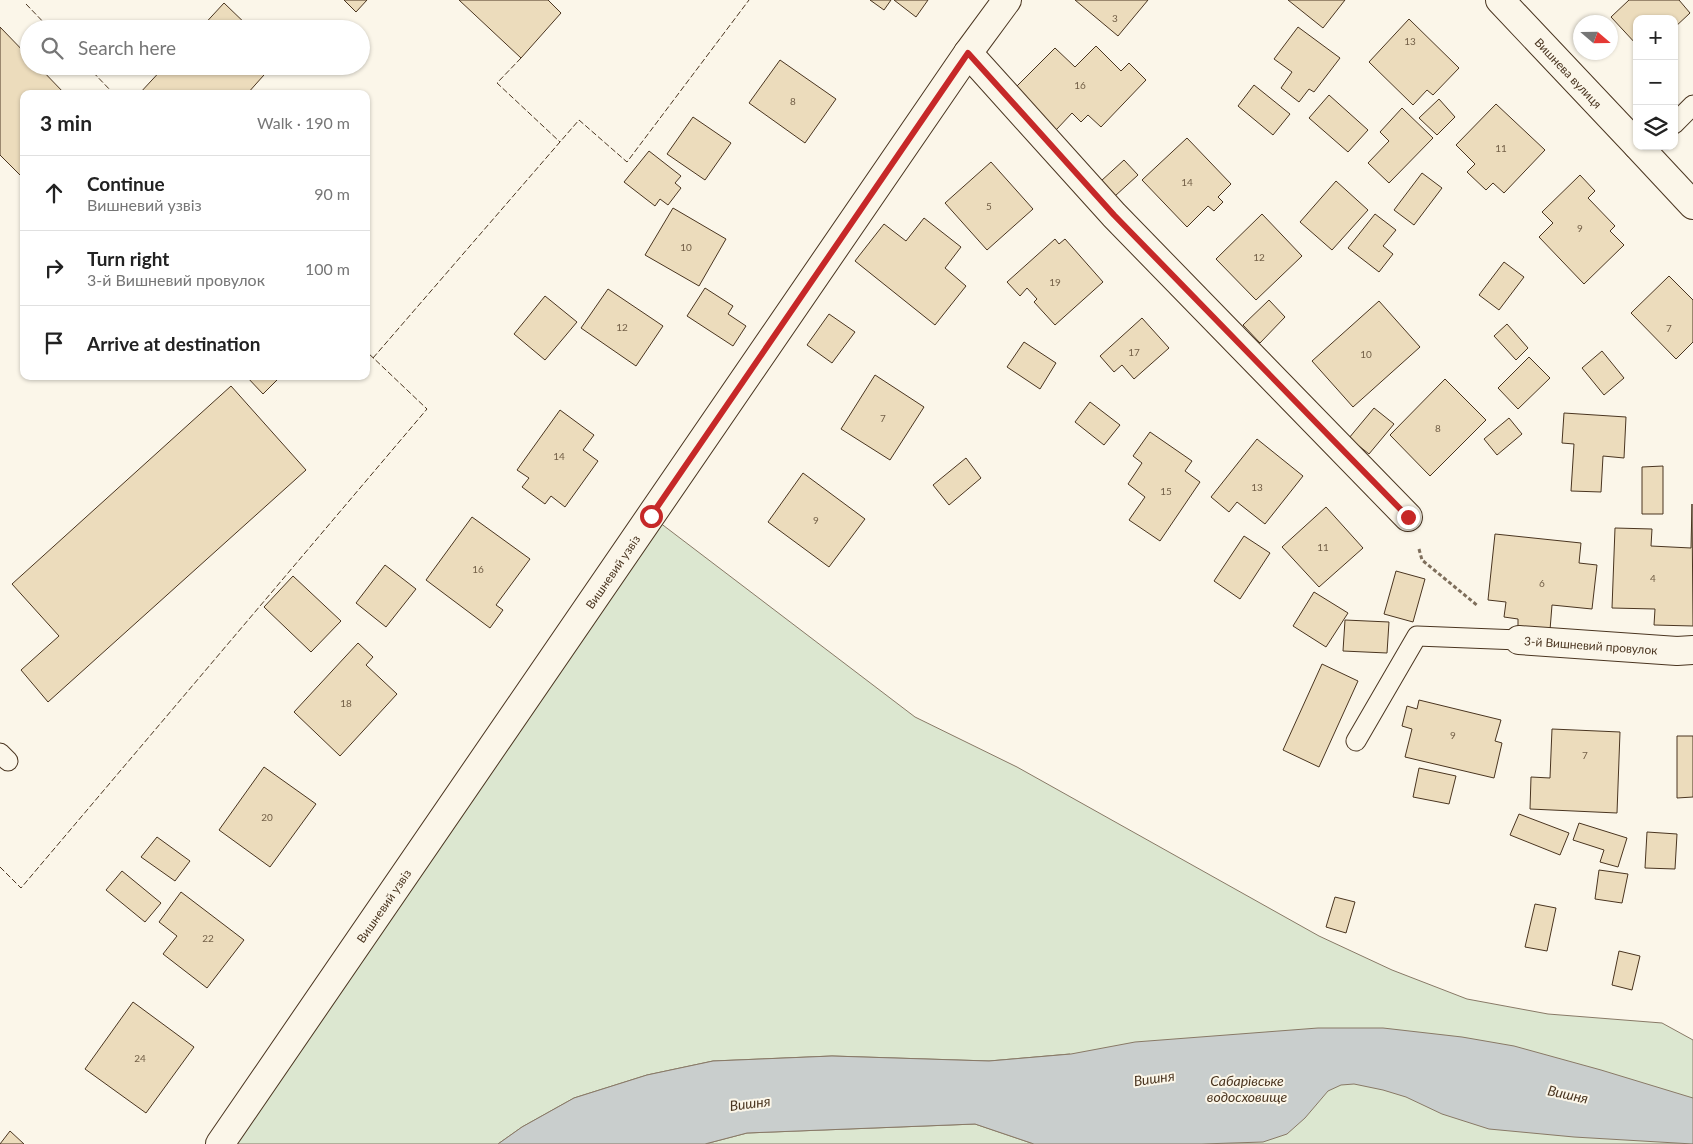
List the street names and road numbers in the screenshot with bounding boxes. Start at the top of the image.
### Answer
street label: Вишнева вулиця [1532,34,1605,111]
street label: Вишневий узвіз [582,532,643,611]
street label: 3-й Вишневий провулок [1524,633,1659,657]
street label: Вишневий узвіз [353,866,414,945]

